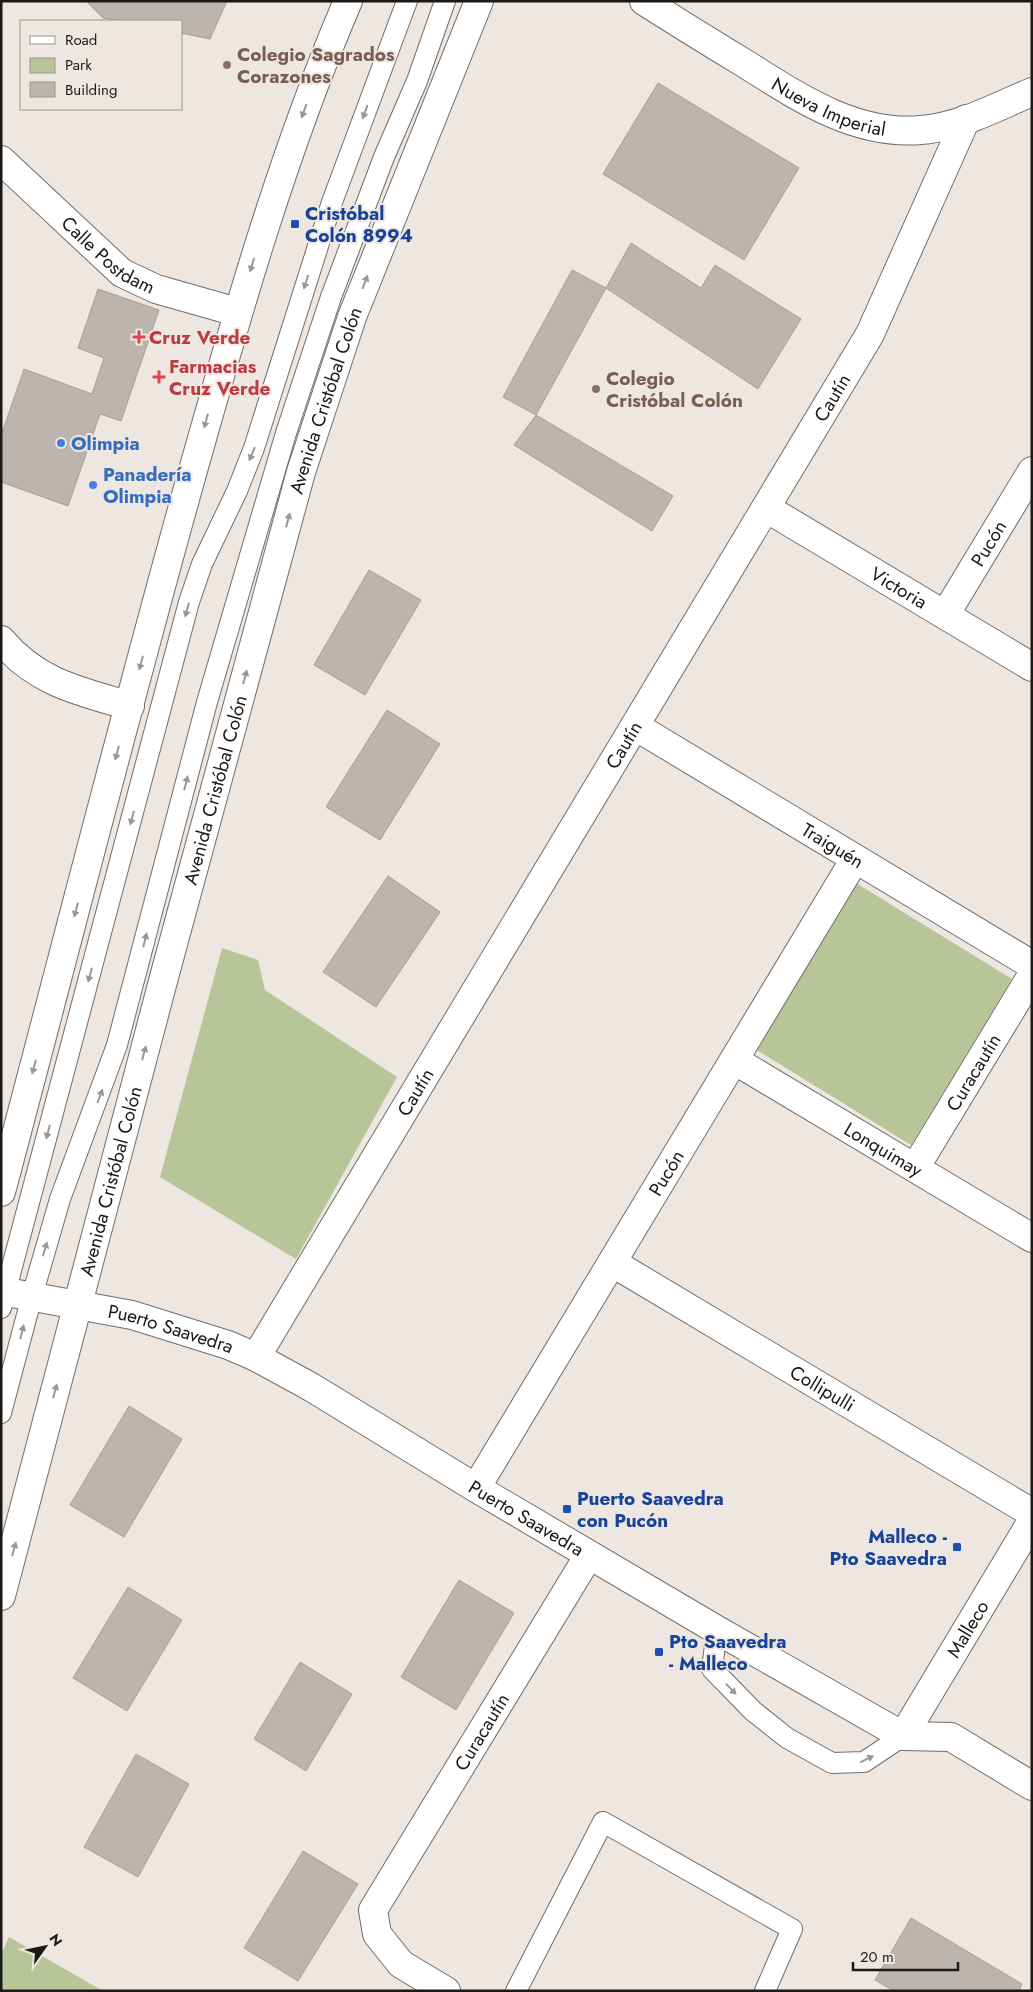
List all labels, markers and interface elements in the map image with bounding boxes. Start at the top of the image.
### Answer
legend [20,20,182,110]
text: Road [65,29,97,51]
place label: Colegio Sagrados Corazones [237,41,395,90]
text: Park [65,54,92,76]
marker: Colegio Sagrados Corazones [221,59,233,71]
street label: Nueva Imperial [766,71,888,143]
text: Building [65,79,117,101]
one-way arrow [300,104,307,119]
one-way arrow [361,105,369,120]
place label: Cristóbal Colón 8994 [305,200,413,249]
street label: Calle Postdam [55,210,159,301]
marker: Cristóbal Colón 8994 [289,218,301,230]
one-way arrow [247,258,255,273]
one-way arrow [361,274,369,289]
one-way arrow [302,275,310,290]
street label: Avenida Cristóbal Colón [283,303,369,497]
place label: Cruz Verde [149,324,251,351]
marker: Cruz Verde [133,331,145,343]
place label: Farmacias Cruz Verde [169,353,271,402]
place label: Colegio Cristóbal Colón [606,365,743,414]
street label: Cautín [807,369,857,427]
marker: Farmacias Cruz Verde [153,371,165,383]
marker: Colegio Cristóbal Colón [590,383,602,395]
one-way arrow [202,414,210,429]
place label: Olimpia [71,430,140,457]
marker: Olimpia [55,437,67,449]
one-way arrow [248,447,256,462]
place label: Panadería Olimpia [103,461,192,510]
marker: Panadería Olimpia [87,479,99,491]
one-way arrow [284,512,292,527]
street label: Pucón [965,515,1013,572]
street label: Victoria [865,560,932,615]
one-way arrow [183,603,191,618]
one-way arrow [137,655,145,670]
one-way arrow [242,669,250,684]
street label: Avenida Cristóbal Colón [177,692,254,888]
street label: Cautín [599,716,649,774]
one-way arrow [113,746,121,761]
one-way arrow [182,775,190,790]
one-way arrow [128,810,136,825]
street label: Traiguén [796,816,869,875]
one-way arrow [71,903,79,918]
one-way arrow [141,933,149,948]
one-way arrow [86,967,94,982]
street label: Curacautín [940,1029,1007,1116]
one-way arrow [140,1046,148,1061]
one-way arrow [30,1060,38,1075]
street label: Cautín [391,1063,440,1121]
street label: Avenida Cristóbal Colón [73,1083,149,1279]
one-way arrow [96,1089,104,1103]
street label: Lonquimay [839,1116,928,1184]
one-way arrow [44,1124,52,1140]
street label: Pucón [642,1145,691,1201]
one-way arrow [41,1241,49,1256]
street label: Puerto Saavedra [106,1298,238,1360]
one-way arrow [18,1325,26,1340]
street label: Collipulli [785,1359,860,1418]
one-way arrow [52,1384,60,1399]
street label: Puerto Saavedra [463,1474,589,1563]
place label: Puerto Saavedra con Pucón [577,1485,724,1534]
marker: Puerto Saavedra con Pucón [561,1503,573,1515]
place label: Malleco - Pto Saavedra [830,1523,948,1572]
one-way arrow [10,1541,18,1556]
marker: Malleco - Pto Saavedra [951,1541,963,1553]
street label: Malleco [940,1595,995,1663]
place label: Pto Saavedra - Malleco [669,1628,786,1677]
marker: Pto Saavedra - Malleco [653,1646,665,1658]
one-way arrow [725,1682,737,1694]
street label: Curacautín [448,1688,516,1776]
one-way arrow [859,1754,874,1763]
north arrow [20,1922,70,1972]
text: N [44,1930,67,1950]
scale bar [853,1940,958,1972]
text: 20 m [860,1946,894,1968]

